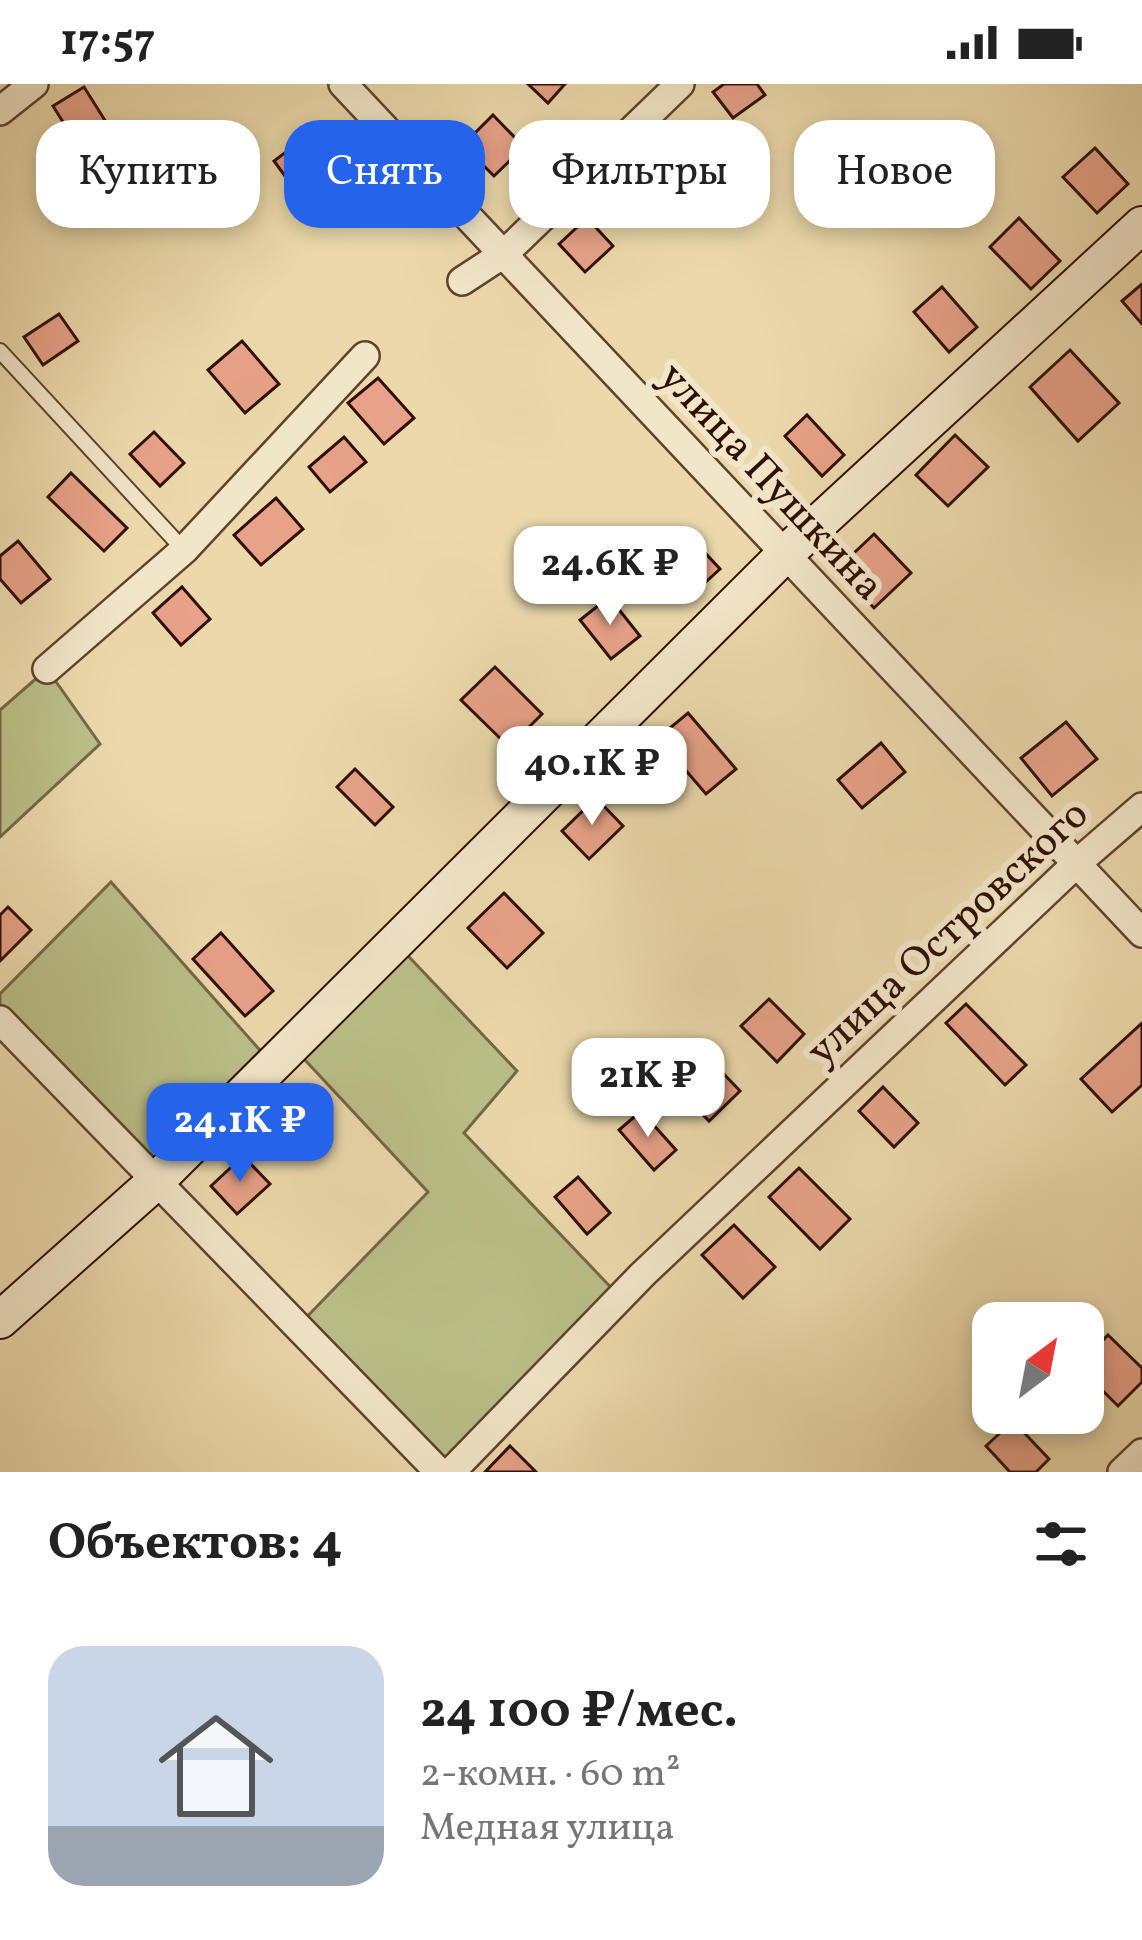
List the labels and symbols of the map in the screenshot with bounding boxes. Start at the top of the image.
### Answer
street label: улица Пушкина [643,351,896,616]
pin: 24.6K ₽ [499,526,721,628]
pin: 40.1K ₽ [481,726,703,828]
street label: улица Островского [795,788,1103,1081]
pin: 21K ₽ [564,1038,732,1140]
pin: 24.1K ₽ [129,1083,351,1185]
north arrow [972,1302,1104,1434]

